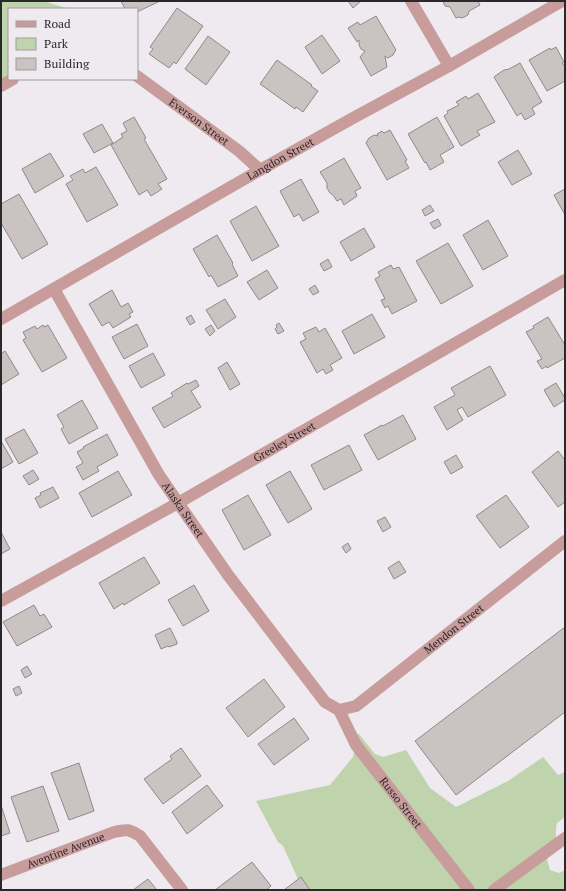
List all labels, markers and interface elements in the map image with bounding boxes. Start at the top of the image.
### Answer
legend [8,8,138,80]
text: Road [44,16,71,31]
text: Park [44,36,69,51]
text: Building [44,56,90,71]
street label: Everson Street [166,95,232,148]
street label: Langdon Street [244,134,316,183]
street label: Greeley Street [251,418,318,465]
street label: Alaska Street [159,479,207,540]
street label: Mendon Street [421,601,487,657]
street label: Russo Street [377,774,425,831]
street label: Aventine Avenue [25,829,107,872]

